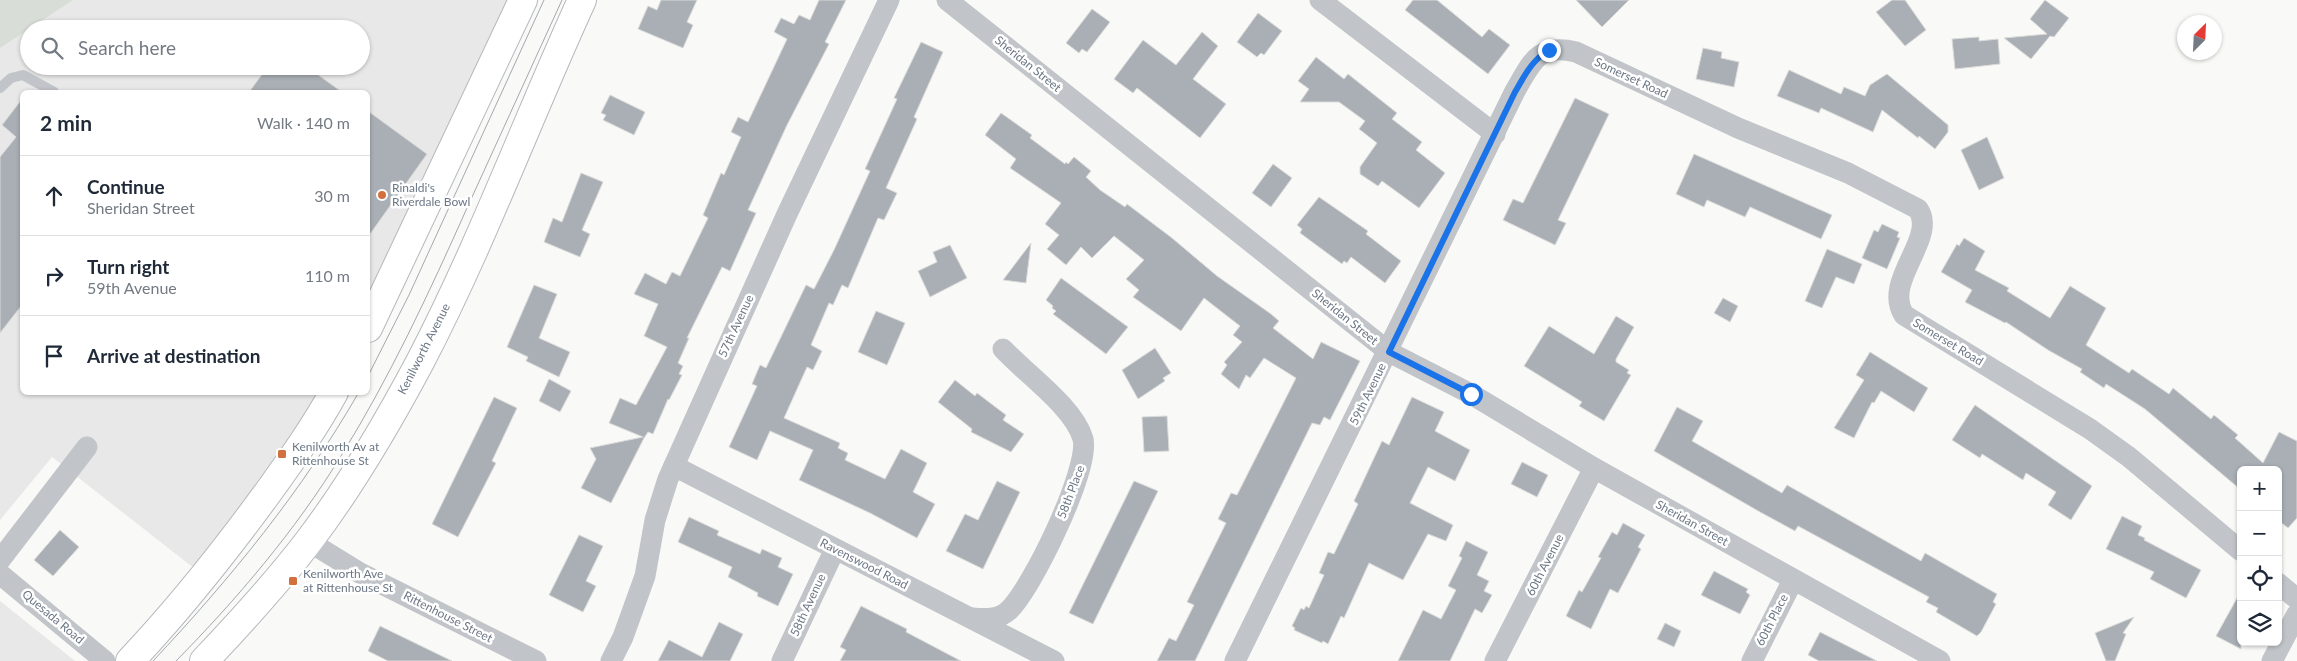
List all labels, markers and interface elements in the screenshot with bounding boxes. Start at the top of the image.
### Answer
north arrow [2177,15,2222,60]
search box [20,20,370,75]
street label: Sheridan Street [992,32,1065,95]
icon: search [38,34,66,62]
text: Search here [78,36,176,59]
route end [1538,39,1561,62]
street label: Somerset Road [1592,54,1670,101]
text: 2 min [40,110,92,135]
text: Walk · 140 m [257,113,350,132]
text: Continue [87,175,165,198]
place label: Rinaldi's Riverdale Bowl [392,180,470,209]
icon: ahead [40,182,68,210]
text: 30 m [314,186,350,205]
marker: Rinaldi's Riverdale Bowl [376,189,388,201]
text: Sheridan Street [87,198,195,217]
text: Turn right [87,255,169,278]
icon: right [40,262,68,290]
text: 110 m [305,266,350,285]
text: 59th Avenue [87,278,177,297]
street label: Sheridan Street [1309,285,1382,348]
street label: 57th Avenue [715,292,757,359]
street label: Kenilworth Avenue [394,301,453,397]
street label: Somerset Road [1910,315,1986,368]
icon: arrive [40,342,68,370]
text: Arrive at destination [87,344,260,367]
street label: 59th Avenue [1346,360,1389,427]
route start [1460,383,1483,406]
place label: Kenilworth Av at Rittenhouse St [292,439,380,468]
marker: Kenilworth Av at Rittenhouse St [276,448,288,460]
street label: 58th Place [1054,463,1088,521]
map controls [2237,466,2282,646]
button: + [2237,466,2282,511]
street label: Sheridan Street [1653,496,1732,549]
button: − [2237,511,2282,556]
street label: 60th Avenue [1523,531,1567,598]
street label: Ravenswood Road [818,535,911,592]
button: locate [2237,556,2282,601]
place label: Kenilworth Ave at Rittenhouse St [303,566,394,595]
street label: 58th Avenue [787,571,829,638]
marker: Kenilworth Ave at Rittenhouse St [287,575,299,587]
street label: Quesada Road [19,586,87,647]
street label: Rittenhouse Street [401,588,496,646]
street label: 60th Place [1752,591,1791,648]
button: layers [2237,601,2282,646]

